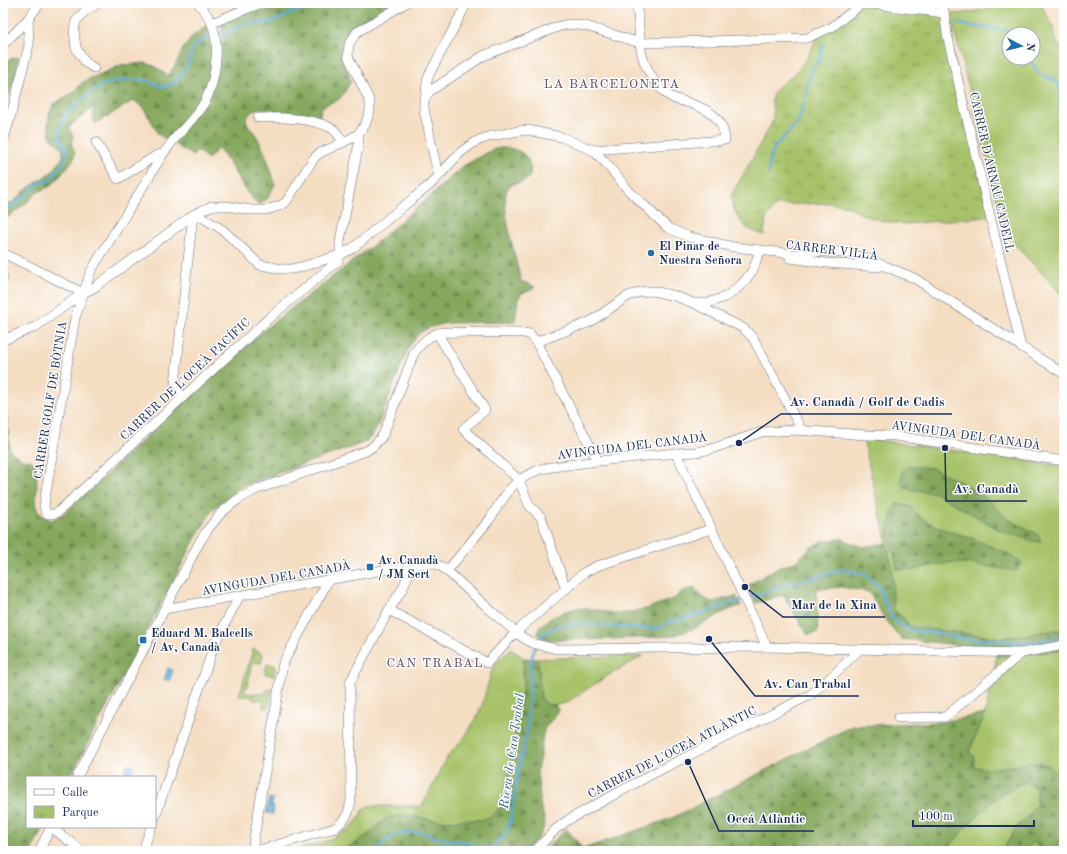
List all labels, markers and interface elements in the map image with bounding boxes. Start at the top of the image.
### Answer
north arrow [1001,26,1041,66]
text: N [1023,42,1035,52]
district label: LA BARCELONETA [544,78,680,91]
street label: CARRER D'ARNAU CADELL [967,91,1015,254]
street label: CARRER VILLÀ [785,236,879,263]
place label: El Pinar de Nuestra Señora [659,241,742,267]
marker: El Pinar de Nuestra Señora [646,248,656,258]
street label: CARRER DE L'OCEÀ PACÍFIC [116,314,253,443]
street label: CARRER GOLF DE BÒTNIA [29,320,69,480]
callout: Av. Canadà / Golf de Cadis [781,389,952,414]
text: Av. Canadà / Golf de Cadis [789,396,945,409]
street label: AVINGUDA DEL CANADÀ [890,417,1042,452]
street label: AVINGUDA DEL CANADÀ [556,429,708,462]
callout: Av. Canadà [946,476,1027,501]
text: Av. Canadà [953,483,1019,496]
place label: Av. Canadà / JM Sert [378,555,438,581]
street label: AVINGUDA DEL CANADÀ [200,557,352,598]
marker: Av. Canadà / JM Sert [365,562,375,572]
callout: Mar de la Xina [783,592,885,617]
text: Mar de la Xina [791,599,877,612]
place label: Eduard M. Balcells / Av, Canadà [151,628,253,654]
marker: Eduard M. Balcells / Av, Canadà [138,635,148,645]
district label: CAN TRABAL [386,657,484,670]
callout: Av. Can Trabal [755,671,859,696]
text: Av. Can Trabal [763,678,851,691]
water label: Riera de Can Trabal [498,692,527,811]
street label: CARRER DE L'OCEÀ ATLÀNTIC [585,702,759,801]
legend [26,776,156,828]
text: Calle [62,787,88,799]
scale bar [913,802,1034,828]
callout: Oceá Atlàntic [719,806,814,831]
text: Parque [62,807,99,819]
text: 100 m [919,811,953,823]
text: Oceá Atlàntic [727,813,805,826]

